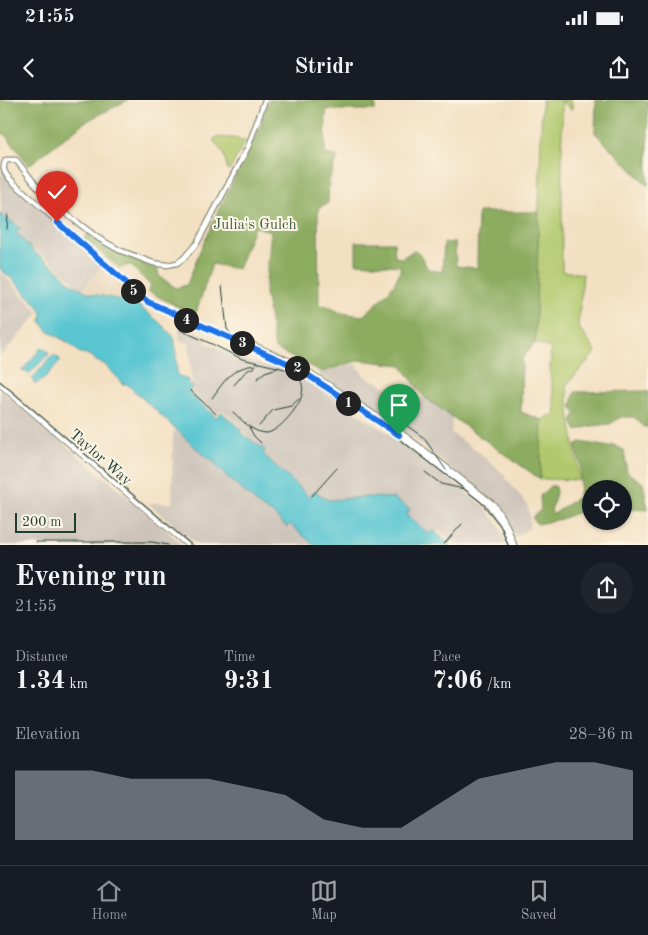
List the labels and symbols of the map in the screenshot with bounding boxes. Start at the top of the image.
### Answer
pin [36,171,78,222]
park label: Julia's Gulch [213,218,297,233]
pin: 5 [120,278,146,304]
pin: 4 [174,308,198,332]
pin: 3 [230,330,254,356]
pin: 2 [284,356,310,380]
pin [378,384,420,435]
pin: 1 [336,390,360,416]
street label: Taylor Way [66,427,134,489]
scale bar [15,510,76,533]

